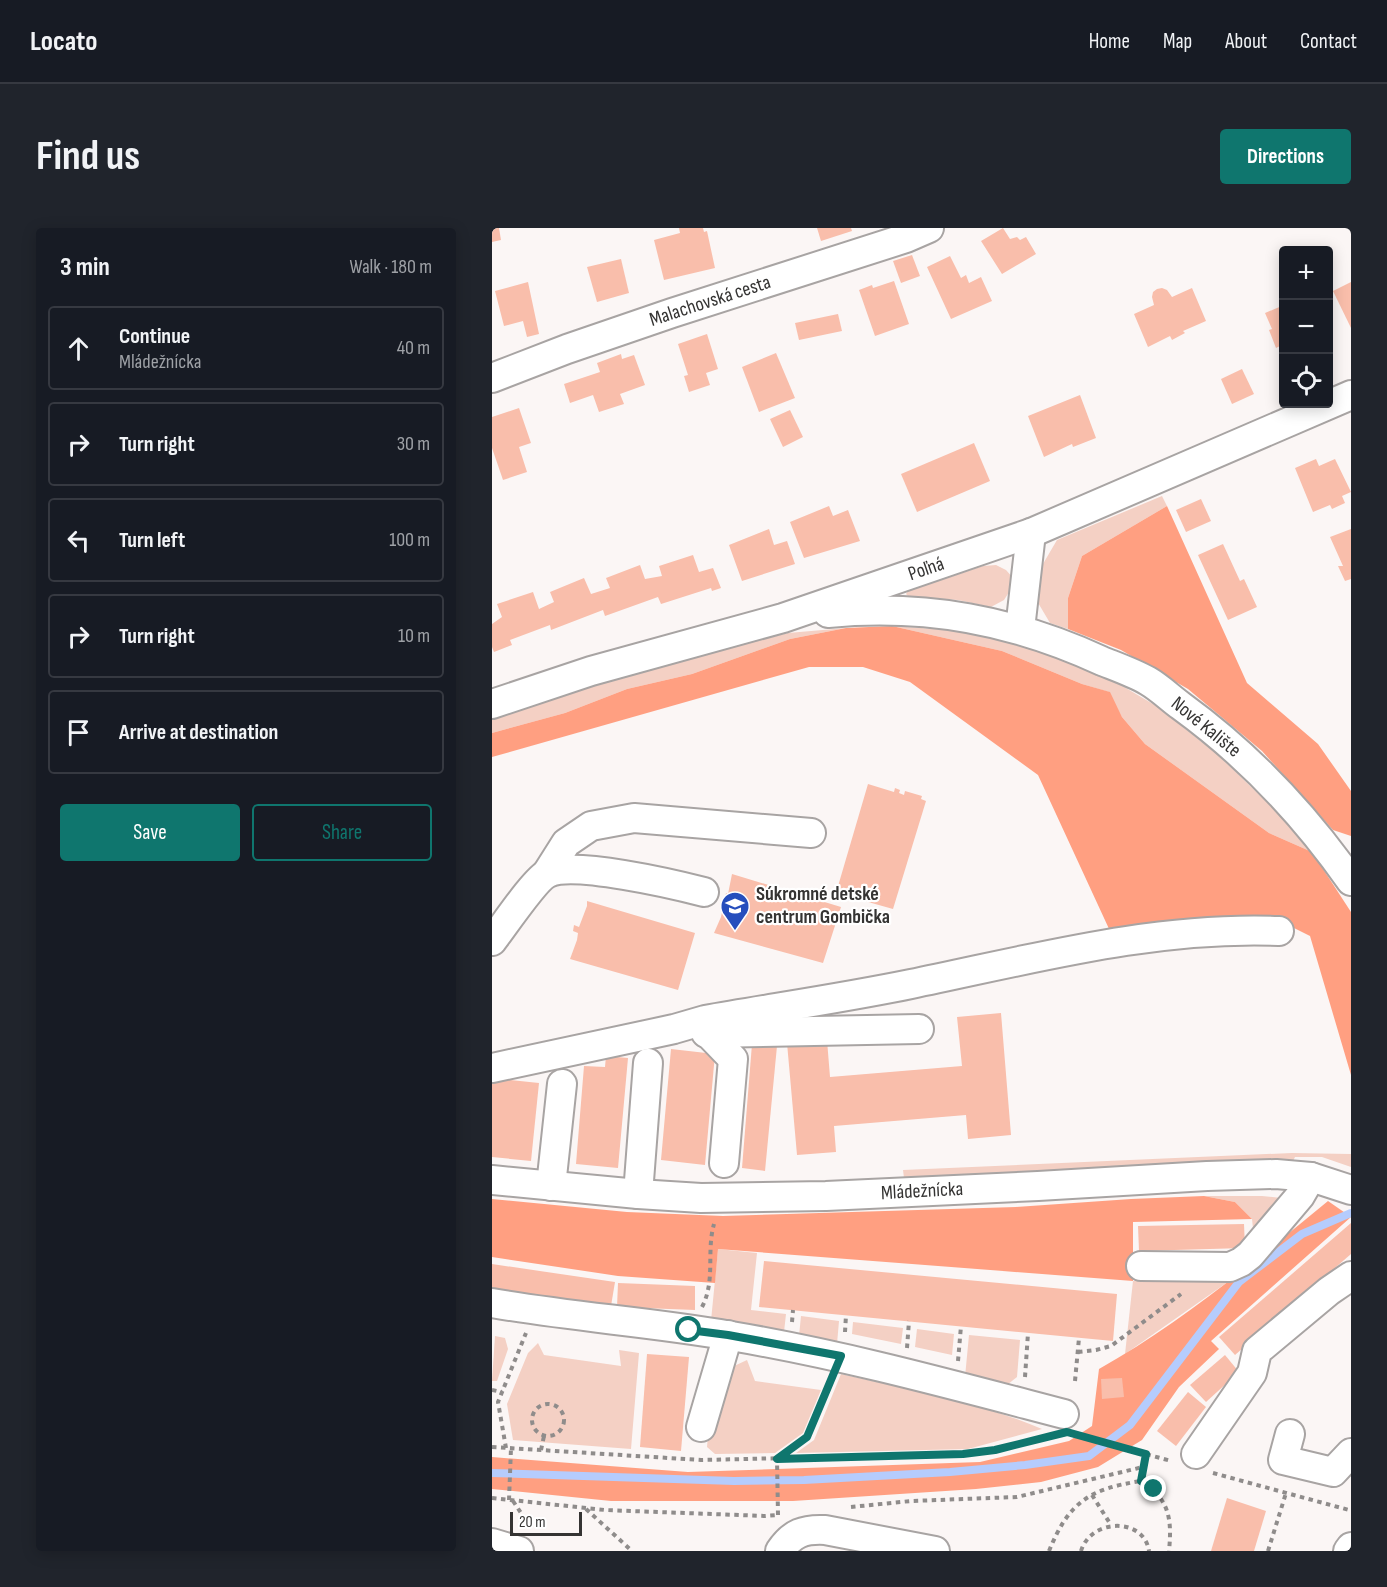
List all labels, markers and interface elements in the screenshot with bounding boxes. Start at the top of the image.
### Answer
text: Locato [30,25,97,58]
text: Home [1089,29,1130,54]
text: Map [1163,29,1192,54]
text: About [1225,29,1267,54]
text: Contact [1300,29,1357,54]
button: Directions [1220,129,1351,184]
text: Find us [36,131,140,182]
map controls [1279,246,1333,408]
button: + [1279,246,1333,300]
text: 3 min [60,252,110,283]
text: Walk · 180 m [349,255,432,279]
street label: Malachovská cesta [646,270,774,332]
button: − [1279,300,1333,354]
text: Continue [119,323,190,350]
icon: ahead [62,332,95,365]
text: 40 m [397,336,430,360]
text: Mládežnícka [119,350,201,374]
button: locate [1279,354,1333,408]
icon: right [62,428,95,461]
text: Turn right [119,431,195,458]
text: 30 m [397,432,430,456]
icon: left [62,524,95,557]
text: Turn left [119,527,185,554]
text: 100 m [389,528,430,552]
street label: Poľná [905,552,947,586]
icon: right [62,620,95,653]
text: Turn right [119,623,195,650]
text: 10 m [398,624,430,648]
street label: Nové Kalište [1166,692,1246,762]
icon: arrive [62,716,95,749]
text: Arrive at destination [119,719,278,746]
button: Save [60,804,240,861]
button: Share [252,804,432,861]
place label: Súkromné detské centrum Gombička [756,882,890,929]
school or university icon: Súkromné detské centrum Gombička [719,890,751,932]
street label: Mládežnícka [880,1177,964,1205]
route start [675,1316,701,1342]
route end [1140,1475,1166,1501]
scale bar [510,1509,582,1536]
text: 20 m [519,1513,546,1532]

